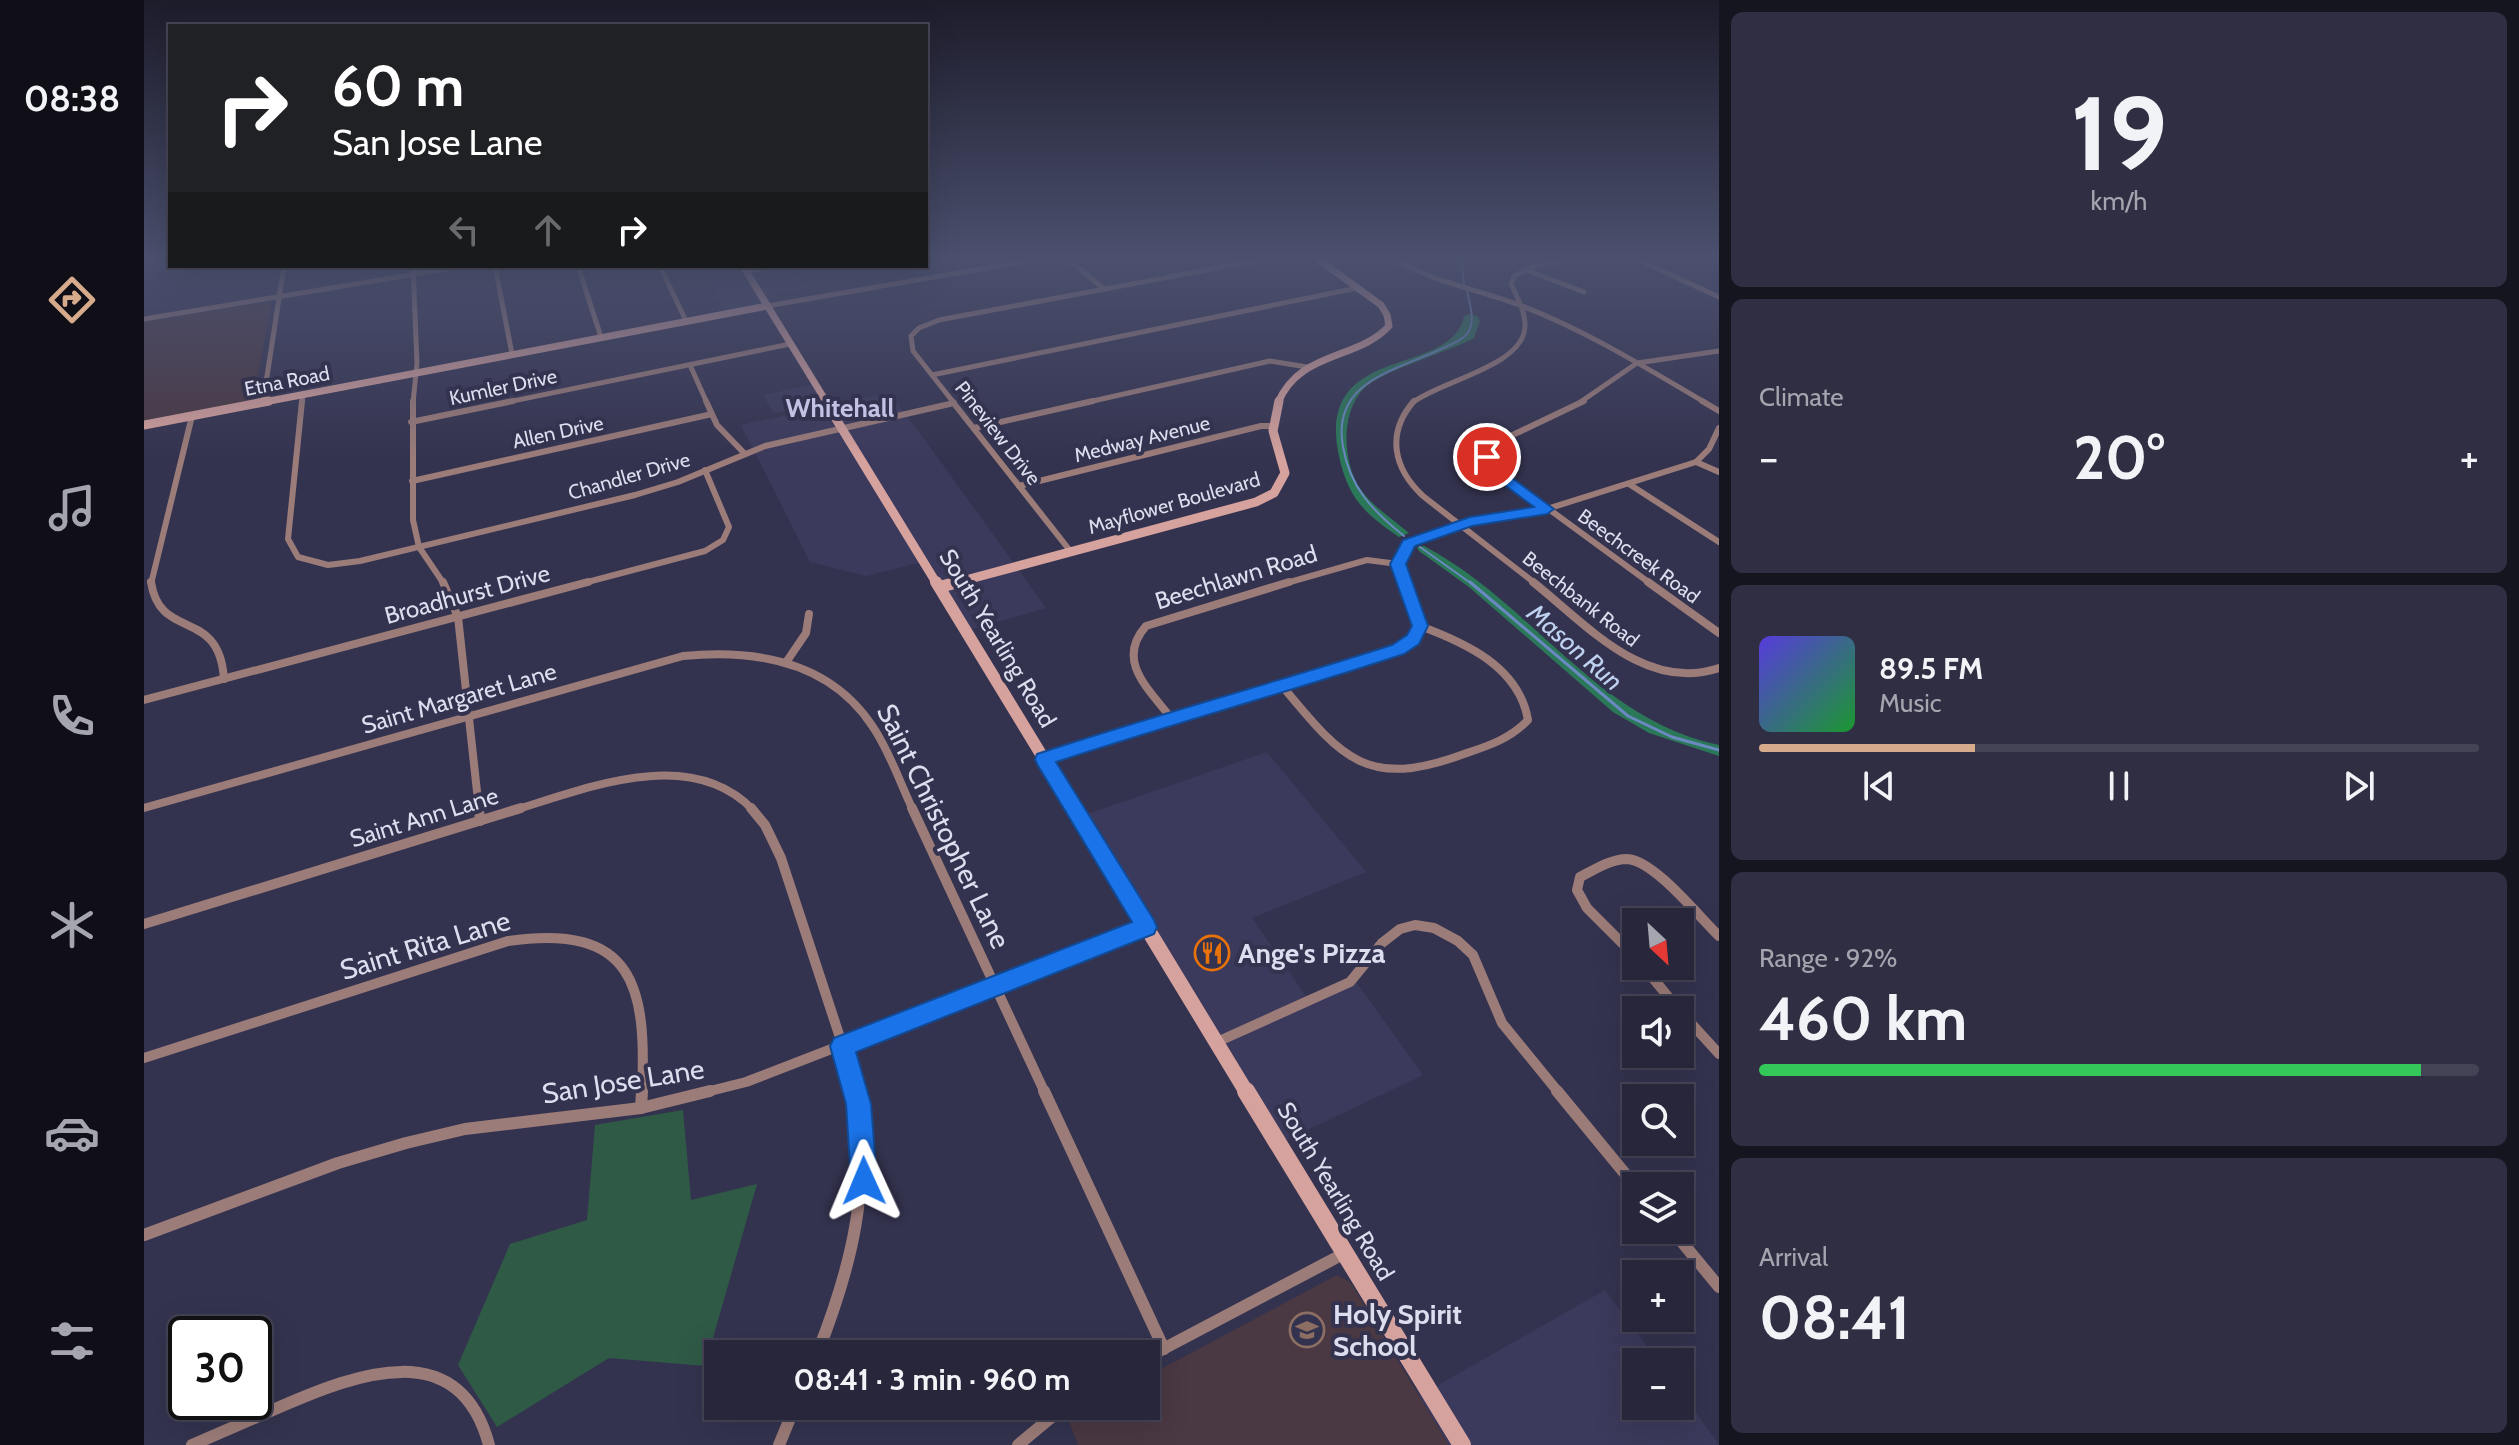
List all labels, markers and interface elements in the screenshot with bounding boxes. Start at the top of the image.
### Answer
text: 60 m [332,52,464,120]
icon: right [200,56,304,160]
text: 19 [2071,70,2167,196]
text: 08:38 [24,76,120,120]
text: San Jose Lane [332,120,542,164]
text: km/h [2091,185,2147,217]
icon: left [442,208,486,252]
icon: ahead [526,208,570,252]
icon: right [610,208,654,252]
icon: directions [44,272,100,328]
street label: Etna Road [242,361,332,401]
street label: Kumler Drive [447,364,559,410]
street label: Pineview Drive [950,376,1046,490]
text: Climate [1759,381,1844,413]
district label: Whitehall [786,392,895,424]
street label: Allen Drive [510,411,606,453]
street label: Medway Avenue [1072,411,1212,467]
text: 20° [2073,421,2165,494]
pin [1453,423,1521,491]
text: − [1759,431,1778,484]
text: + [2460,431,2479,484]
icon: arrive [1465,435,1509,479]
street label: Chandler Drive [565,447,693,505]
street label: Mayflower Boulevard [1085,467,1263,539]
icon: music [44,480,100,536]
street label: Beechcreek Road [1573,504,1705,608]
street label: Beechlawn Road [1151,539,1321,615]
street label: South Yearling Road [933,544,1063,732]
street label: Beechbank Road [1518,546,1644,652]
street label: Broadhurst Drive [381,558,553,630]
water label: Mason Run [1520,596,1629,697]
text: 89.5 FM [1879,650,1983,687]
street label: Saint Margaret Lane [358,656,560,740]
text: Music [1879,687,1942,719]
icon: phone [44,688,100,744]
street label: Saint Christopher Lane [870,698,1018,954]
icon: previous [1857,764,1901,808]
icon: pause [2097,764,2141,808]
icon: next [2337,764,2381,808]
street label: Saint Ann Lane [346,781,502,853]
icon: climate [44,897,100,953]
street label: Saint Rita Lane [336,903,514,987]
north arrow [1622,908,1694,980]
map controls [1622,908,1694,1420]
restaurant icon: Ange's Pizza [1193,934,1231,972]
place label: Ange's Pizza [1238,936,1386,970]
text: Range · 92% [1759,942,1897,974]
text: 460 km [1759,982,1967,1055]
button: sound [1622,996,1694,1068]
street label: San Jose Lane [540,1051,706,1111]
button: search [1622,1084,1694,1156]
street label: South Yearling Road [1271,1097,1401,1285]
icon: car [44,1105,100,1161]
position arrow [822,1139,906,1223]
button: layers [1622,1172,1694,1244]
text: Arrival [1759,1241,1828,1273]
button: + [1622,1260,1694,1332]
text: 08:41 [1759,1281,1910,1354]
place label: Holy Spirit School [1333,1297,1462,1363]
school or university icon: Holy Spirit School [1288,1311,1326,1349]
icon: filters [44,1313,100,1369]
speed limit sign: 30 [168,1316,272,1420]
button: − [1622,1348,1694,1420]
text: 08:41 · 3 min · 960 m [794,1361,1070,1398]

